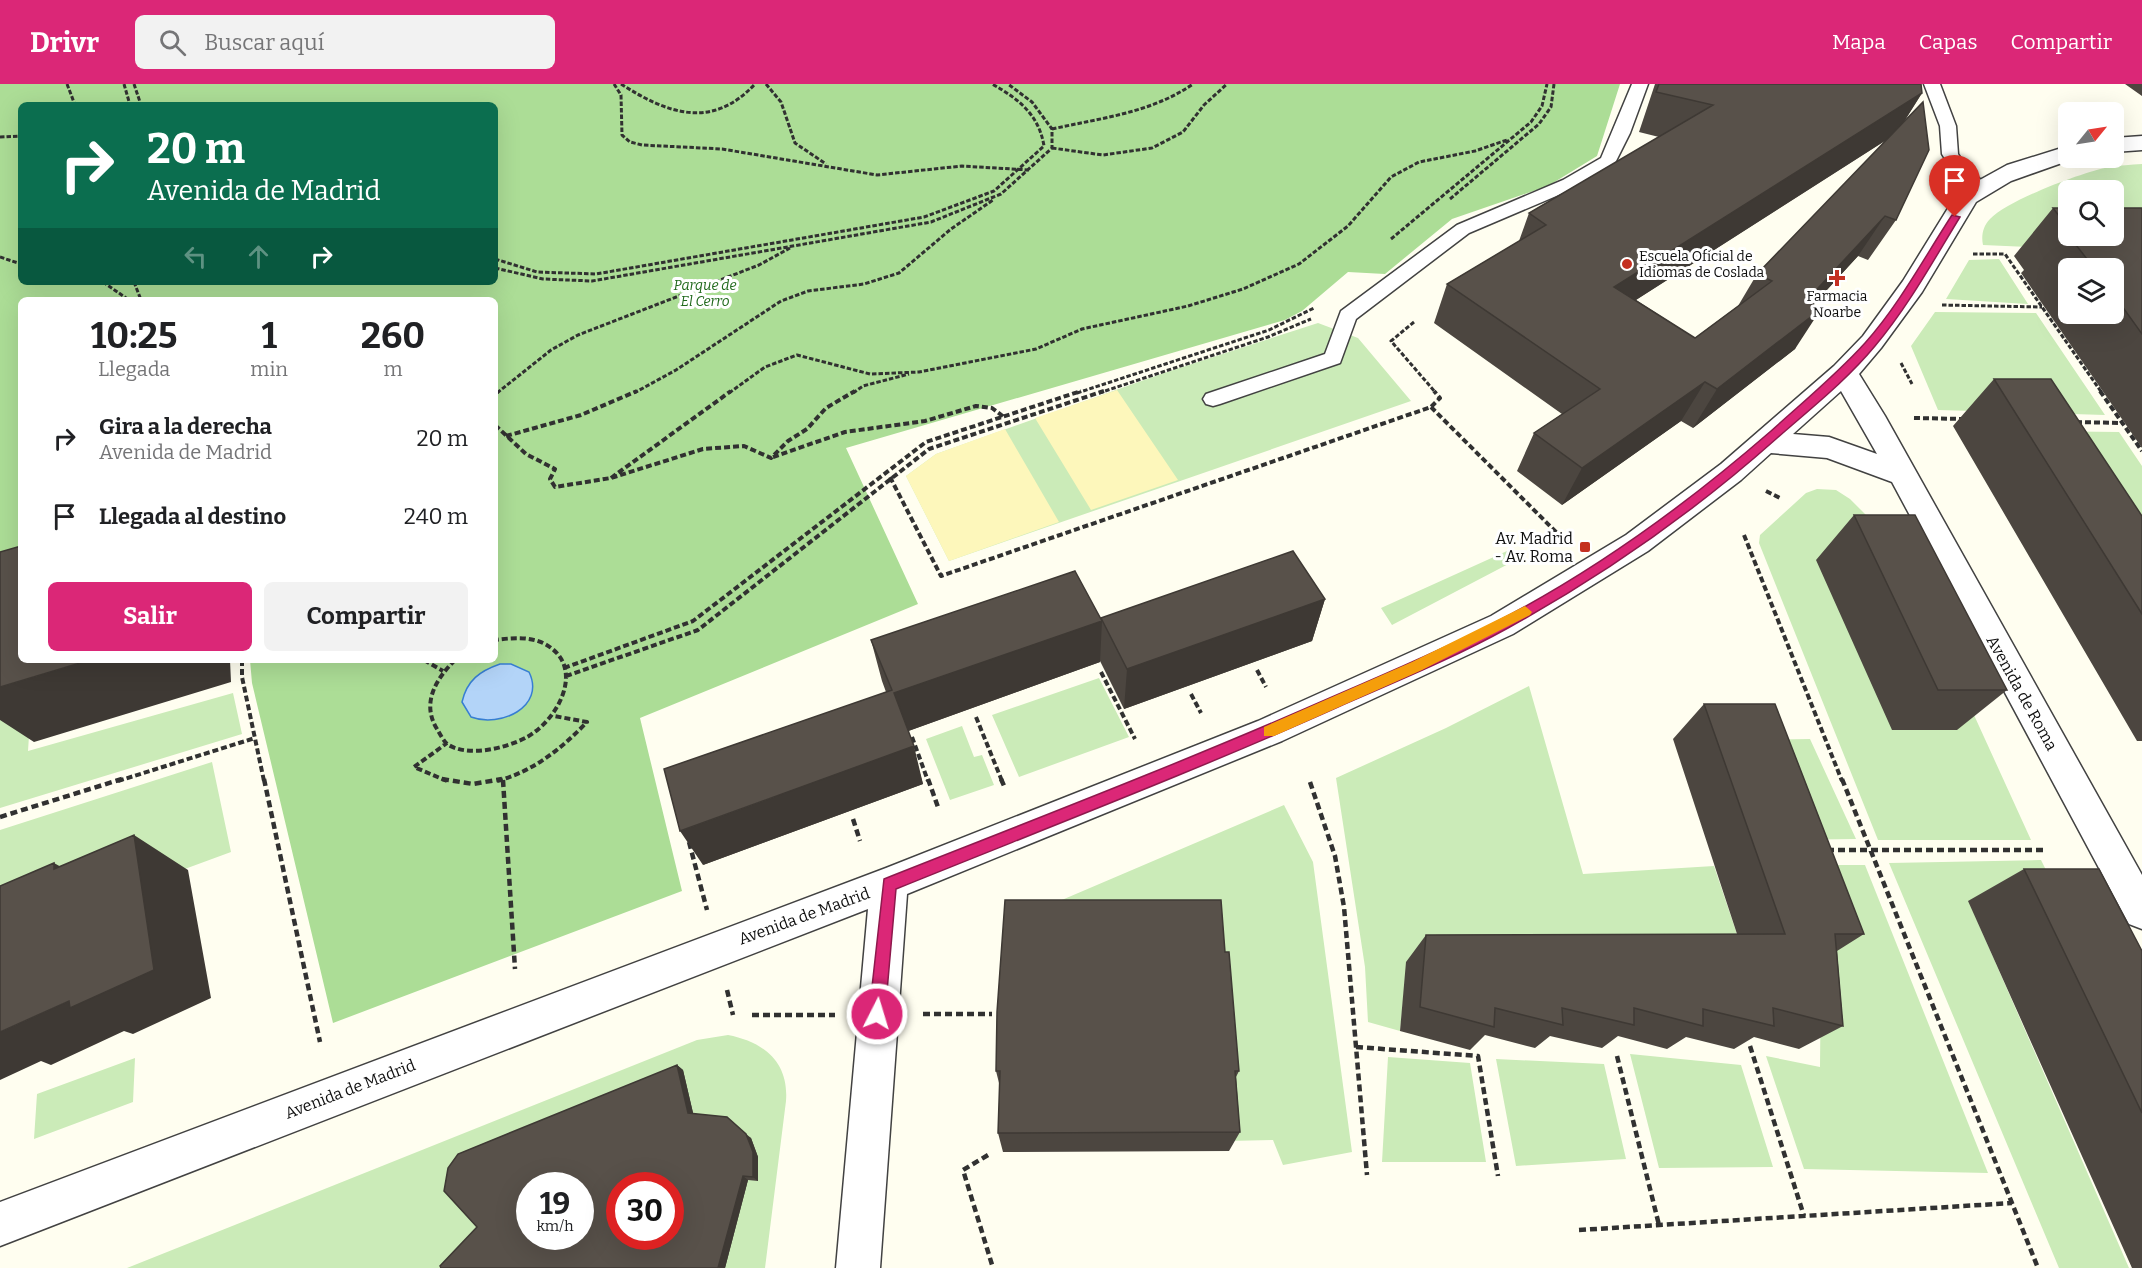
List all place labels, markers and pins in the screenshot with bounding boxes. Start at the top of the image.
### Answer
pin [1929,155,1980,217]
place label: Escuela Oficial de Idiomas de Coslada [1639,248,1764,281]
marker: Escuela Oficial de Idiomas de Coslada [1620,257,1634,271]
marker: Farmacia Noarbe [1830,271,1844,285]
place label: Farmacia Noarbe [1807,288,1868,321]
place label: Av. Madrid - Av. Roma [1495,529,1574,566]
marker: Av. Madrid - Av. Roma [1578,540,1592,554]

